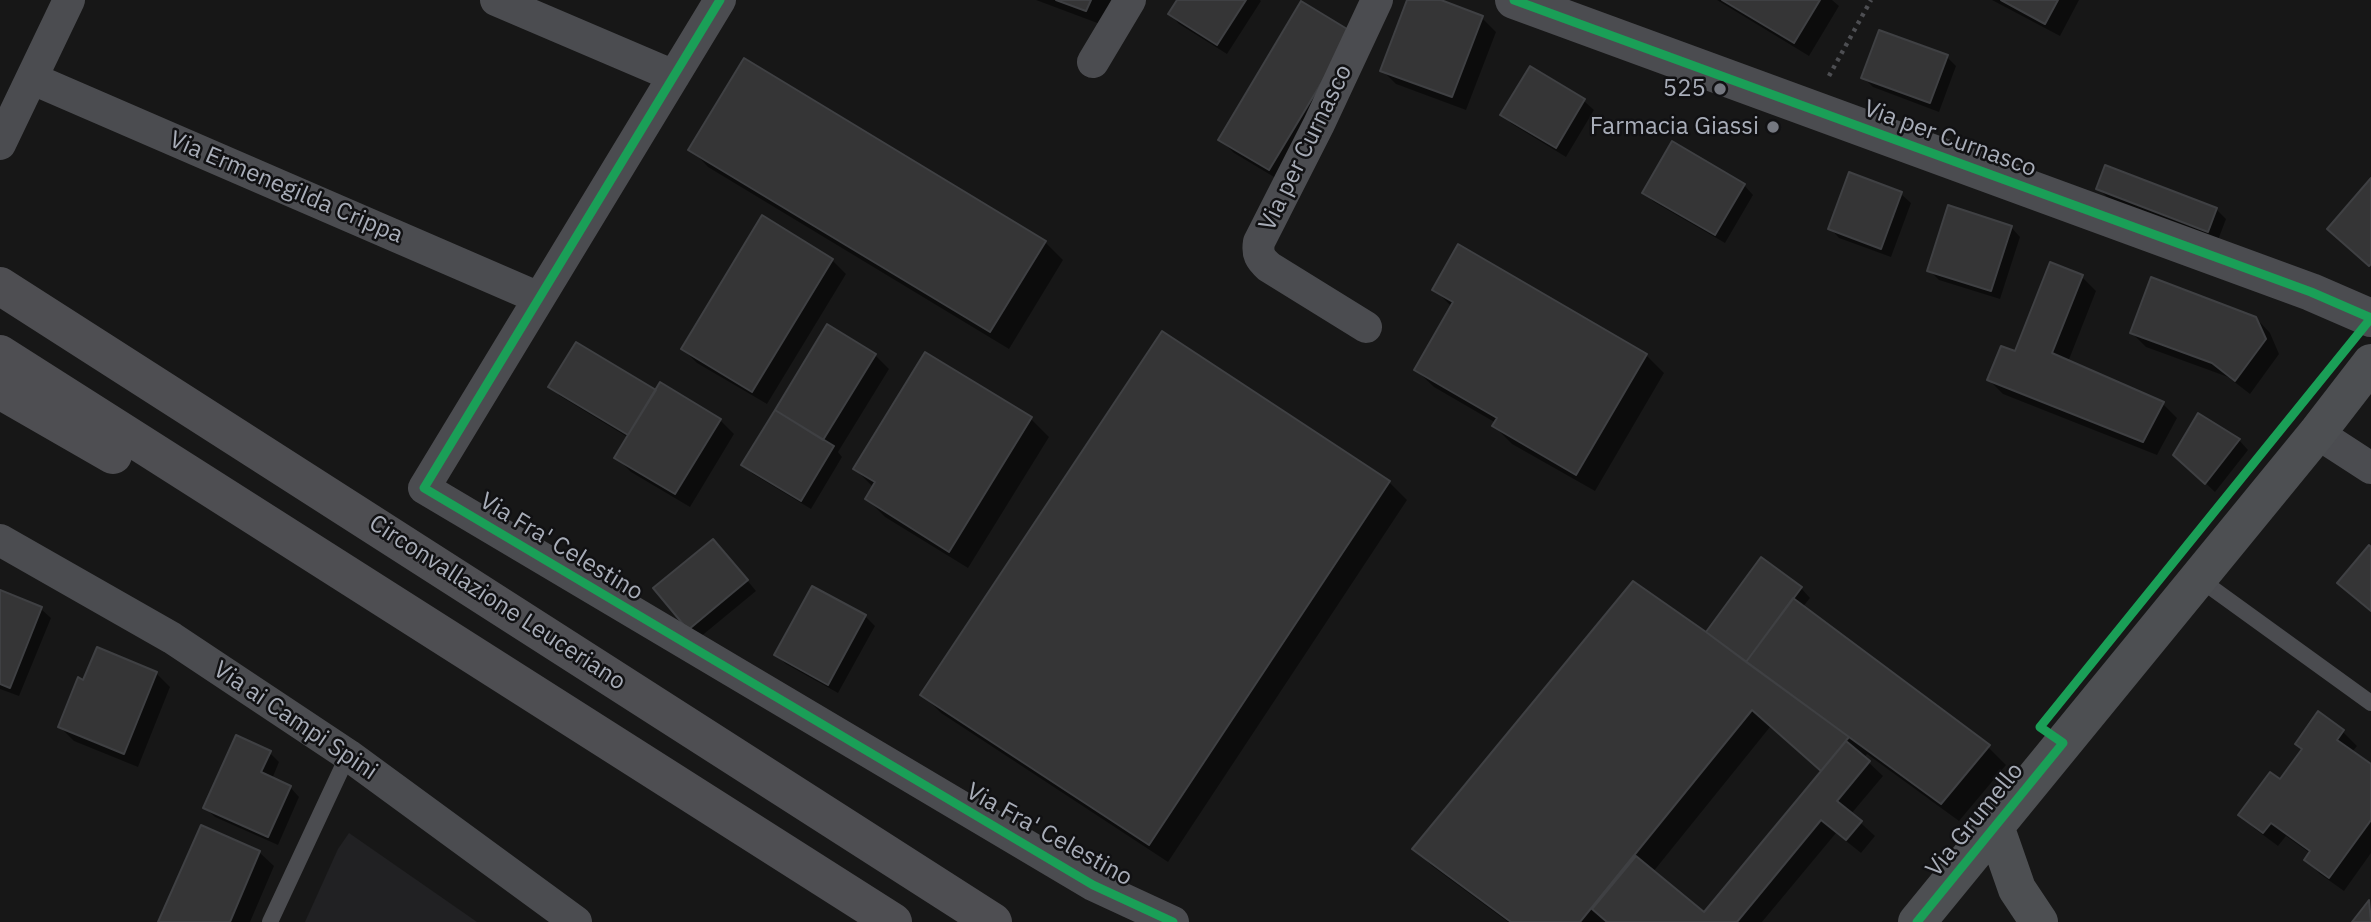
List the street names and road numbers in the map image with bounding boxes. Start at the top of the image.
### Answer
street label: Via per Curnasco [1253,60,1359,236]
street label: Via per Curnasco [1860,94,2040,184]
street label: Via Ermenegilda Crippa [165,126,407,250]
street label: Via Fra' Celestino [474,487,648,607]
street label: Circonvallazione Leuceriano [363,509,631,697]
street label: Via ai Campi Spini [208,656,382,786]
street label: Via Grumello [1920,757,2030,883]
street label: Via Fra' Celestino [961,777,1137,893]

